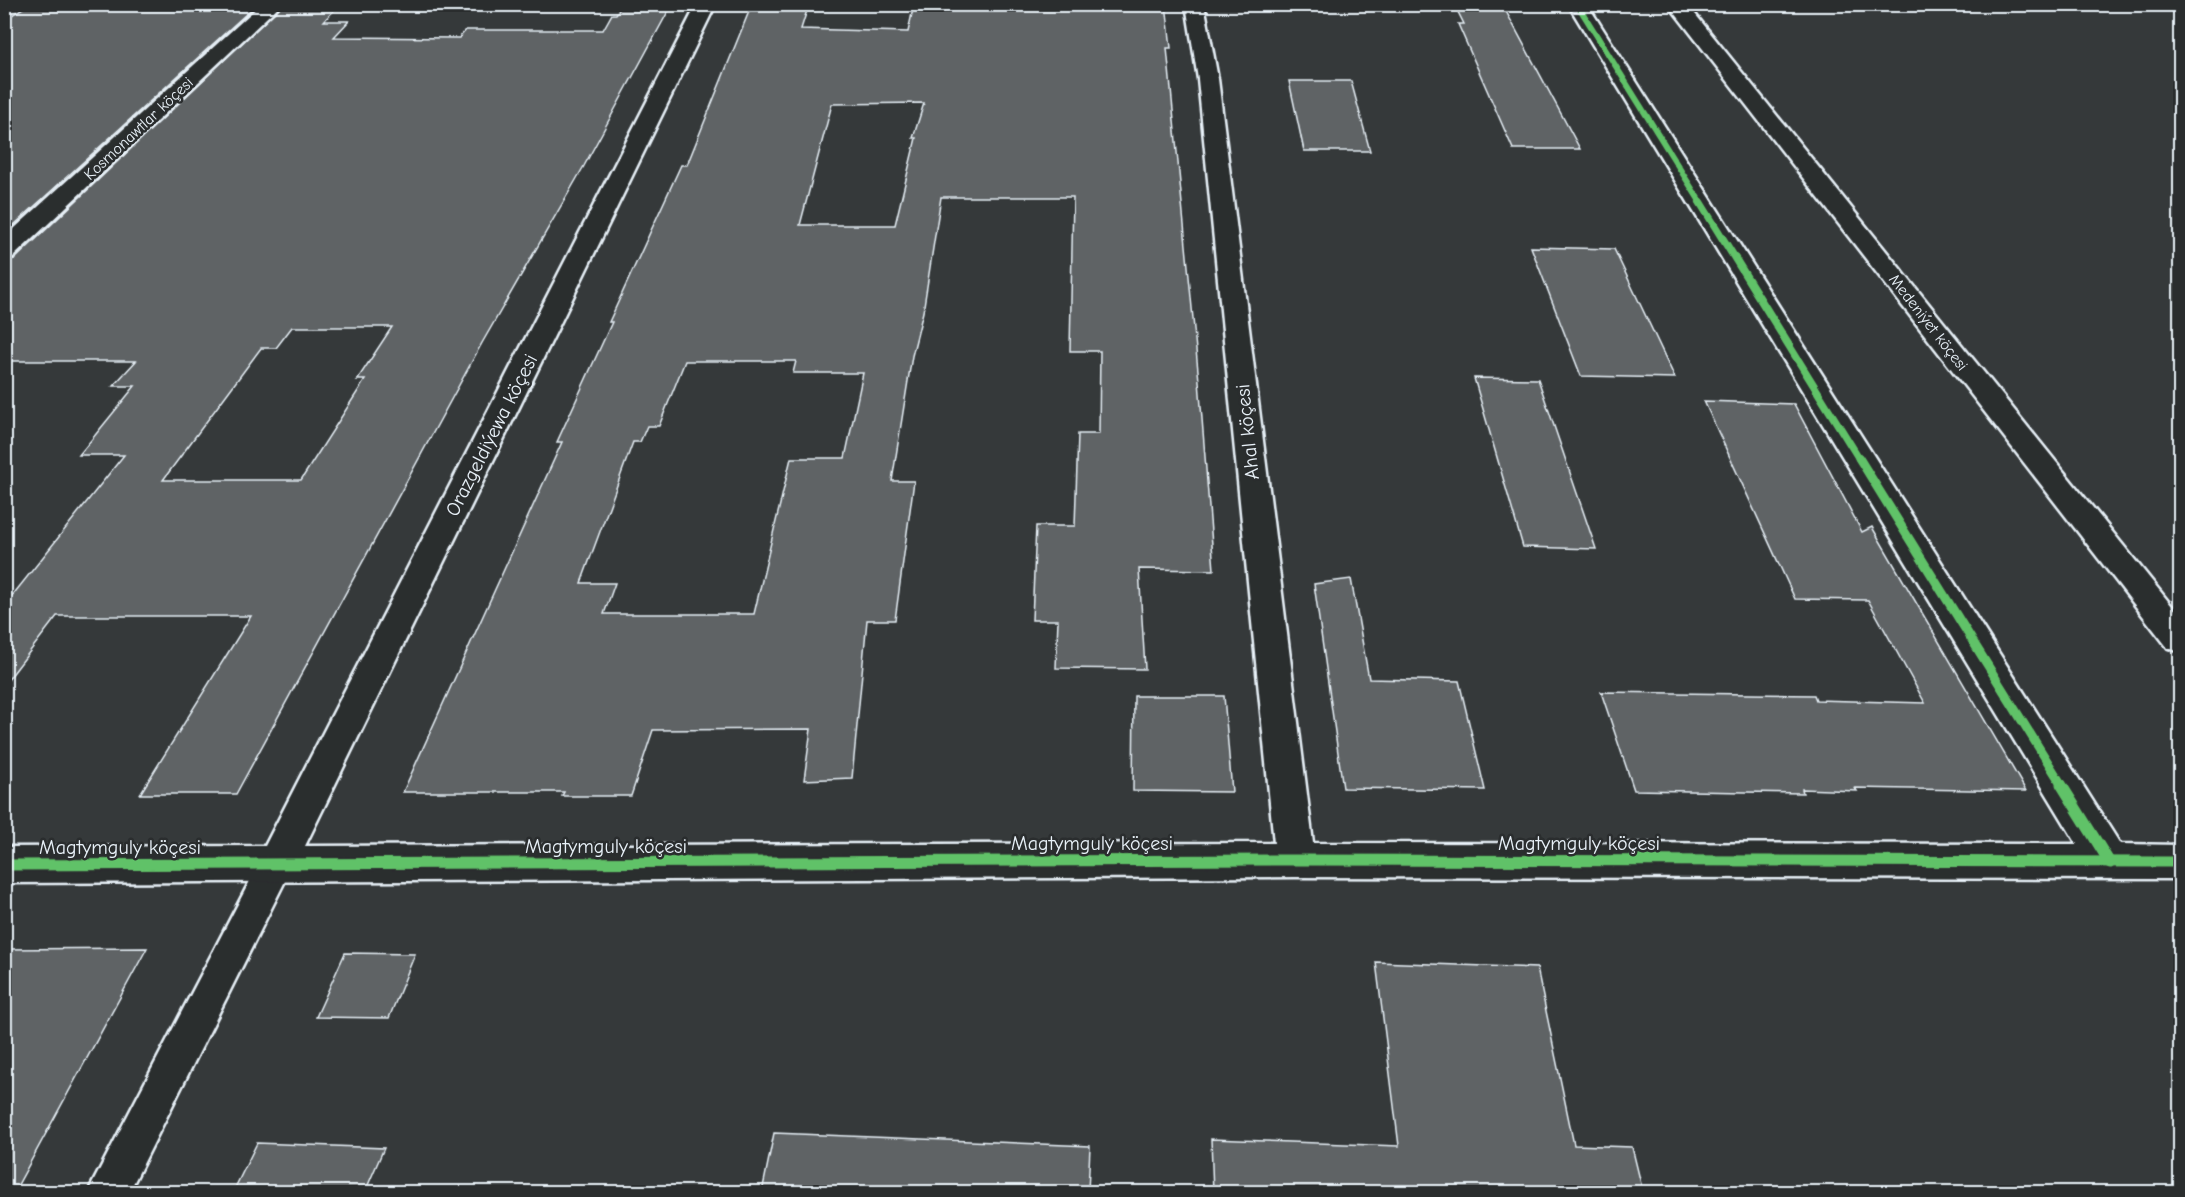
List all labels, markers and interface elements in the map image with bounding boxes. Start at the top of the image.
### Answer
street label: Kosmonawtlar köçesi [81,74,197,184]
street label: Medeniýet köçesi [1885,271,1971,374]
street label: Orazgeldiýewa köçesi [441,350,542,520]
street label: Ahal köçesi [1231,383,1264,481]
street label: Magtymguly köçesi [1011,832,1173,855]
street label: Magtymguly köçesi [1498,832,1660,855]
street label: Magtymguly köçesi [525,835,687,858]
street label: Magtymguly köçesi [39,836,201,859]

